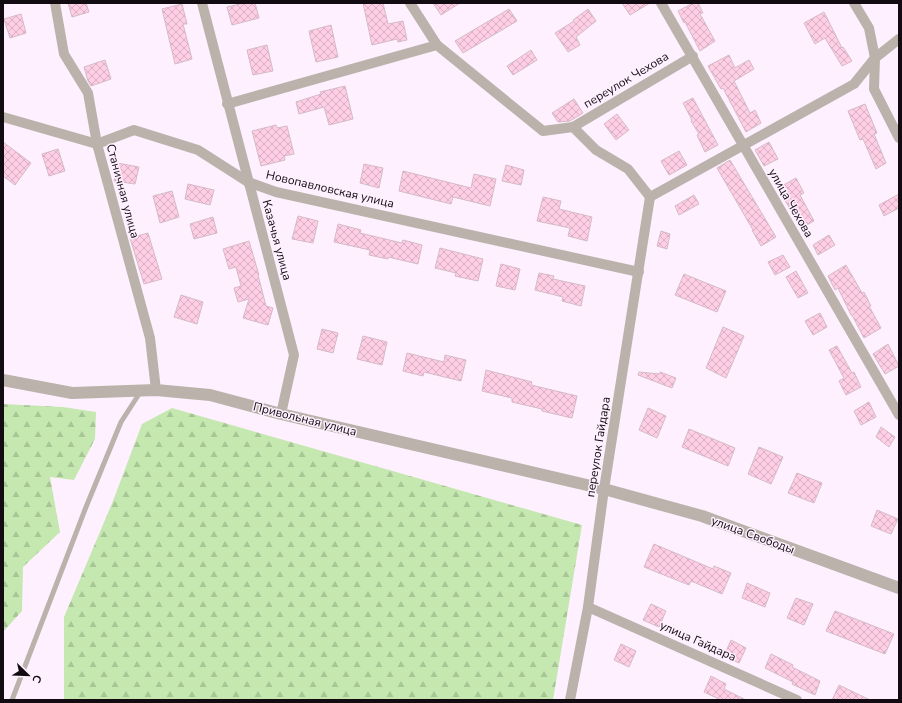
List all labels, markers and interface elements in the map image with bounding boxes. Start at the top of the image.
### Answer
street label: переулок Чехова [580,48,672,112]
street label: Станичная улица [103,142,143,240]
street label: Новопавловская улица [264,166,396,212]
street label: улица Чехова [765,166,817,240]
street label: Казачья улица [259,198,295,282]
street label: переулок Гайдара [582,396,614,498]
street label: Привольная улица [251,398,359,440]
street label: улица Свободы [709,513,797,557]
street label: улица Гайдара [657,617,739,665]
north arrow [8,655,48,695]
text: С [28,672,45,686]

